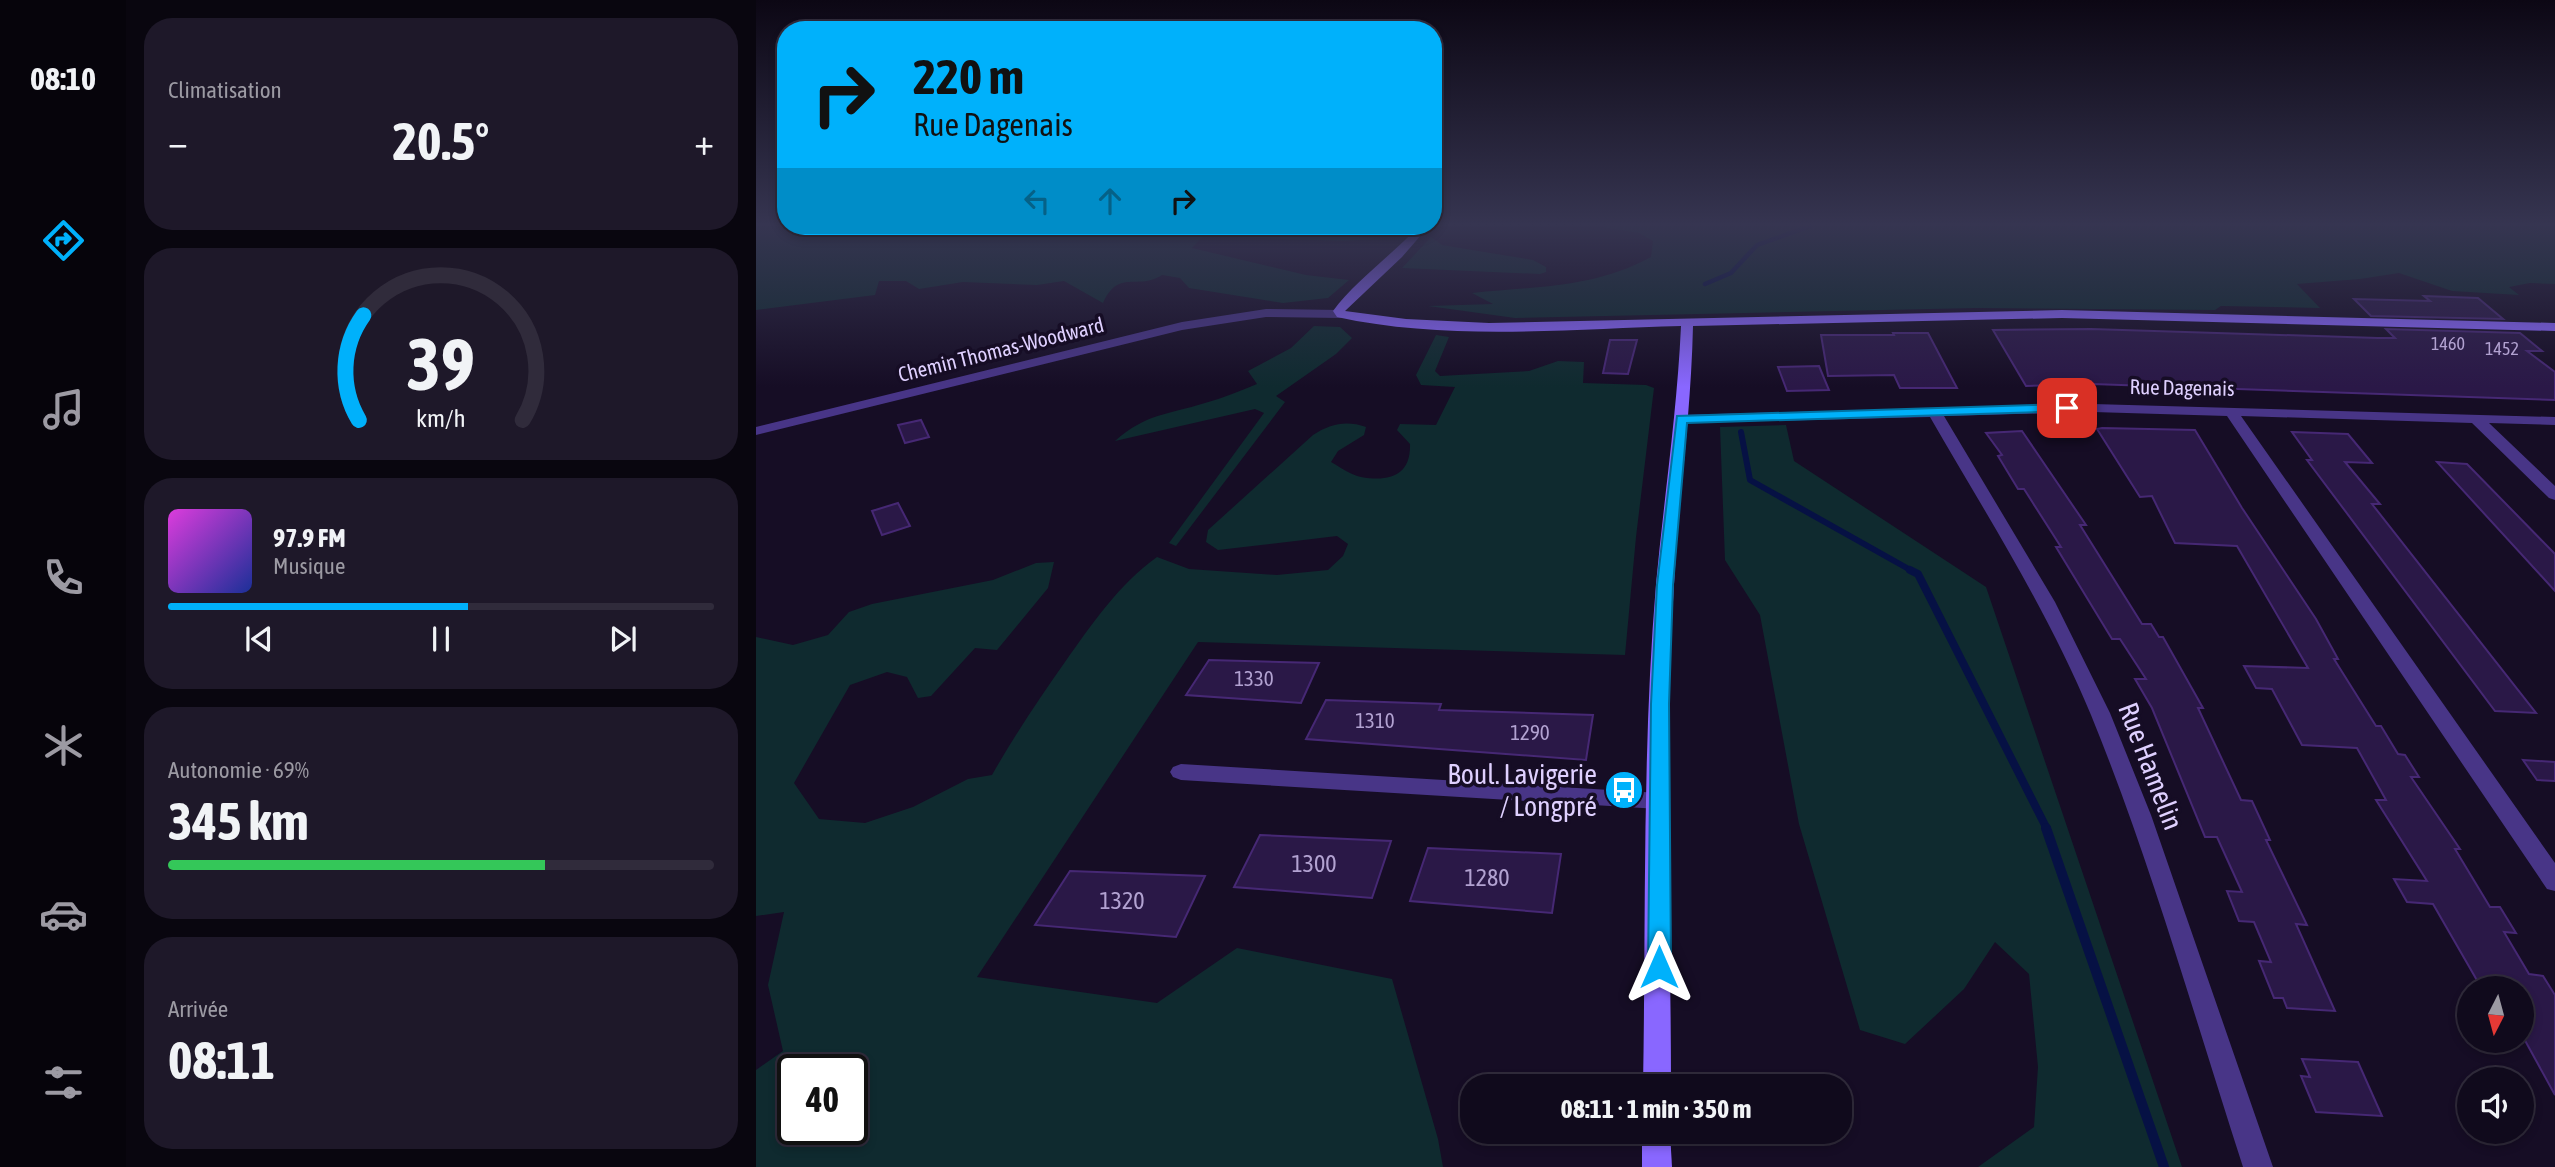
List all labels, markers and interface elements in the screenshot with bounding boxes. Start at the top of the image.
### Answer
text: 220 m [913,48,1024,104]
icon: right [798,49,889,140]
text: 08:10 [30,60,96,97]
text: Climatisation [168,77,282,103]
text: Rue Dagenais [913,106,1073,143]
text: 20.5° [393,111,489,171]
text: − [168,120,188,163]
text: + [694,120,714,163]
icon: left [1018,182,1056,220]
icon: ahead [1091,182,1129,220]
icon: right [1164,182,1202,220]
icon: directions [39,216,88,265]
street label: Chemin Thomas-Woodward [895,312,1106,386]
text: 39 [407,322,475,405]
house number: 1460 [2431,333,2465,354]
house number: 1452 [2485,338,2519,359]
street label: Rue Dagenais [2129,374,2235,400]
pin [2037,378,2097,438]
icon: music [39,385,88,434]
icon: arrive [2048,389,2086,427]
text: km/h [416,403,466,431]
text: 97.9 FM [273,523,346,553]
icon: phone [39,553,88,602]
text: Musique [273,553,345,579]
icon: previous [240,620,278,658]
icon: pause [422,620,460,658]
icon: next [604,620,642,658]
house number: 1330 [1234,666,1274,690]
street label: Rue Hamelin [2112,698,2190,834]
house number: 1310 [1355,708,1395,732]
house number: 1290 [1510,720,1550,744]
icon: climate [39,721,88,770]
text: Autonomie · 69% [168,757,309,783]
place label: Boul. Lavigerie / Longpré [1447,758,1597,822]
bus stop icon: Boul. Lavigerie / Longpré [1603,769,1645,811]
text: 345 km [168,791,309,851]
house number: 1300 [1291,850,1337,877]
house number: 1280 [1464,864,1510,891]
house number: 1320 [1099,887,1145,914]
icon: car [39,890,88,939]
position arrow [1622,930,1696,1004]
north arrow [2457,976,2534,1054]
map controls [2457,976,2534,1144]
text: Arrivée [168,996,228,1022]
text: 08:11 [168,1030,275,1090]
speed limit sign: 40 [777,1054,868,1145]
icon: filters [39,1058,88,1107]
button: sound [2457,1067,2534,1144]
text: 08:11 · 1 min · 350 m [1561,1094,1751,1124]

